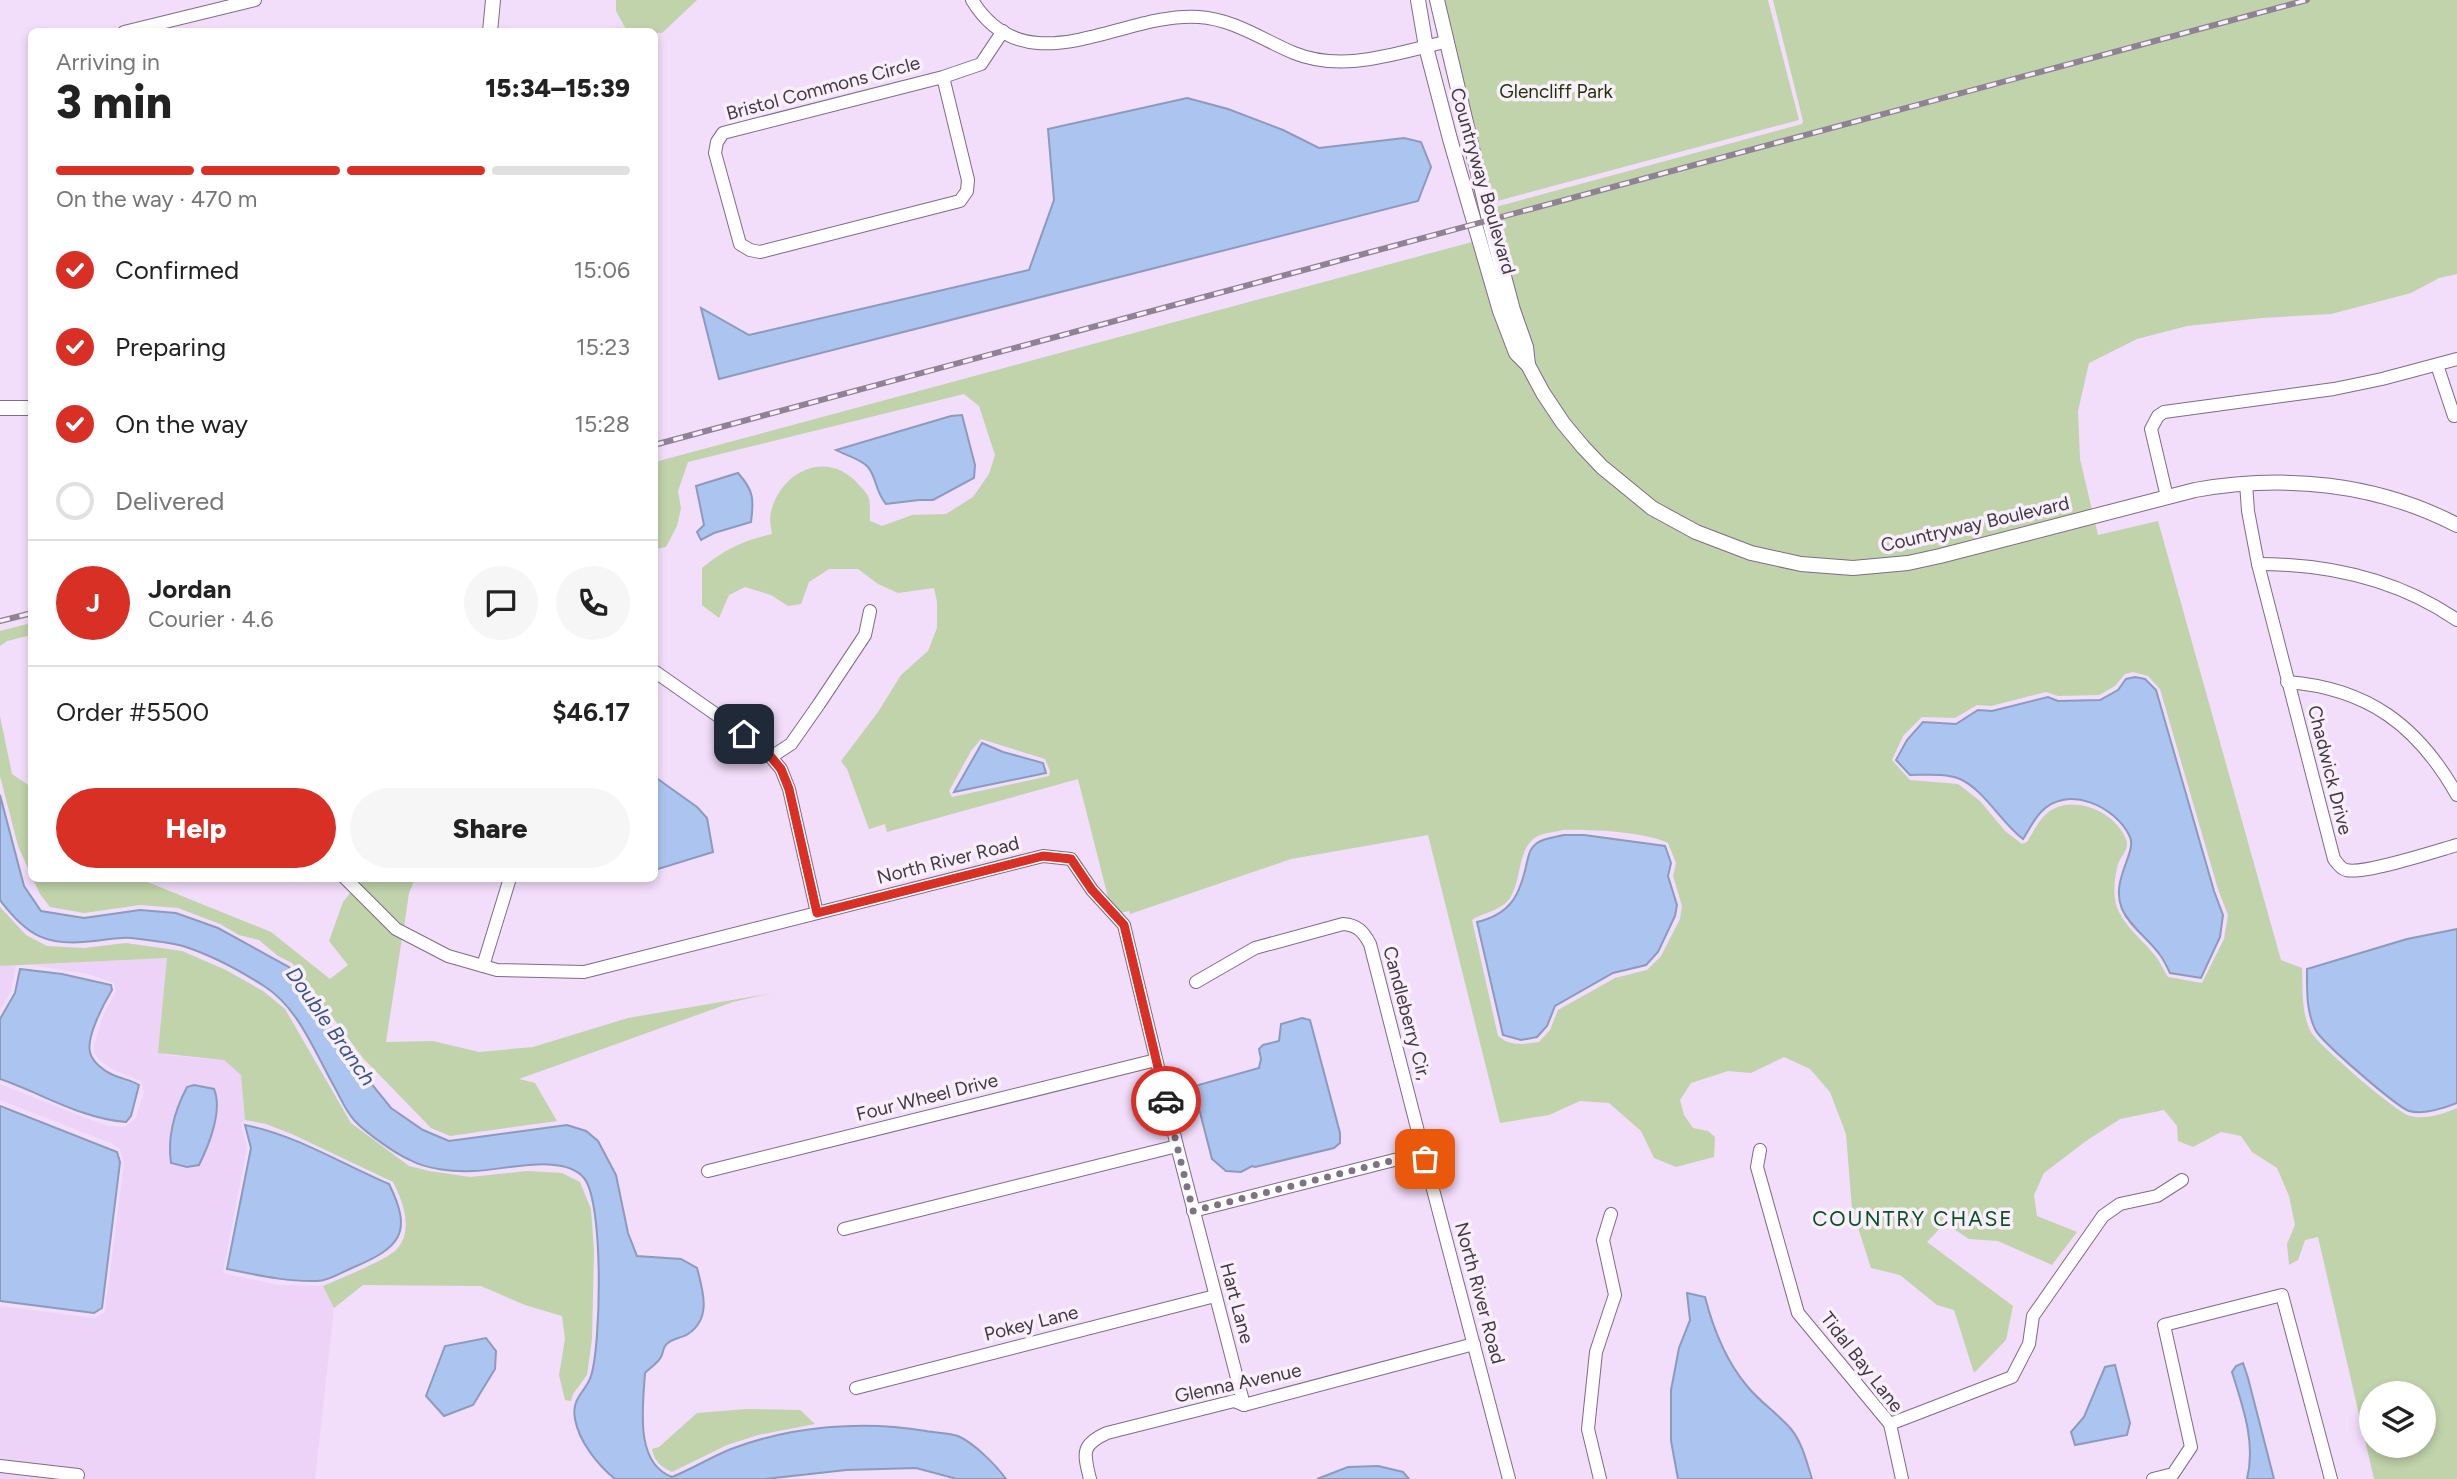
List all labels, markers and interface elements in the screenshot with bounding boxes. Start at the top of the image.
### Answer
text: Arriving in [56,48,160,76]
street label: Bristol Commons Circle [723,51,923,125]
text: 15:34–15:39 [485,72,630,104]
text: 3 min [56,74,172,130]
park label: Glencliff Park [1499,80,1613,103]
street label: Countryway Boulevard [1445,85,1521,277]
text: On the way · 470 m [56,185,257,213]
icon: check [56,251,94,289]
text: Confirmed [115,254,239,286]
text: 15:06 [574,256,630,284]
icon: check [56,328,94,366]
text: Preparing [115,331,226,363]
text: 15:23 [576,333,630,361]
icon: check [56,405,94,443]
text: On the way [115,408,248,440]
text: 15:28 [574,410,630,438]
text: Delivered [115,485,224,517]
street label: Countryway Boulevard [1878,491,2072,557]
button: chat [464,566,538,640]
button: phone [556,566,630,640]
text: Jordan [148,573,231,605]
text: J [86,587,100,619]
text: Courier · 4.6 [148,605,274,633]
text: Order #5500 [56,696,209,728]
text: $46.17 [552,696,630,728]
street label: Chadwick Drive [2303,703,2357,837]
pin [714,704,774,764]
icon: home [725,715,763,753]
button: Help [56,788,336,868]
button: Share [350,788,630,868]
street label: North River Road [874,831,1022,889]
street label: Candleberry Cir, [1378,944,1436,1082]
water label: Double Branch [281,962,381,1090]
courier [1131,1066,1201,1136]
street label: Four Wheel Drive [854,1068,1000,1126]
icon: car [1147,1082,1185,1120]
pin [1395,1129,1455,1189]
icon: bag [1406,1140,1444,1178]
district label: COUNTRY CHASE [1812,1206,2014,1231]
street label: North River Road [1450,1220,1510,1366]
street label: Hart Lane [1215,1260,1259,1346]
street label: Pokey Lane [982,1300,1080,1346]
street label: Tidal Bay Lane [1816,1307,1908,1417]
street label: Glenna Avenue [1173,1358,1303,1408]
map controls [2359,1381,2436,1458]
button: layers [2359,1381,2436,1458]

